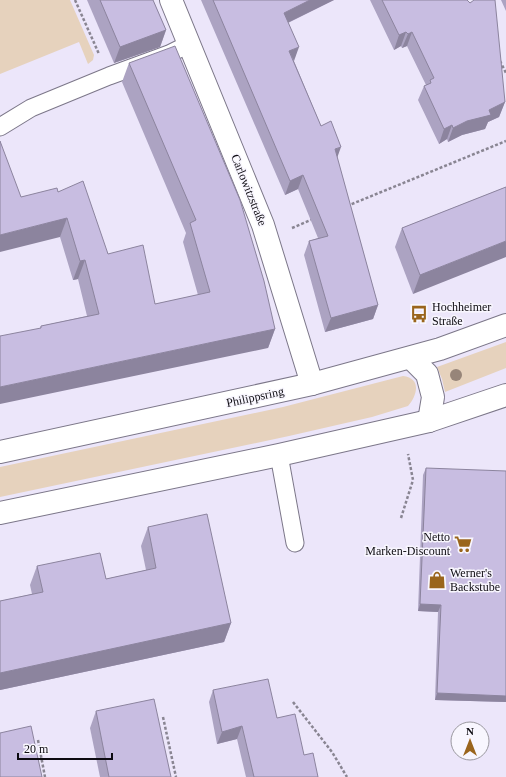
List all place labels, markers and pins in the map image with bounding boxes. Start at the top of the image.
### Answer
place label: Hochheimer Straße [432,300,491,328]
bus stop icon: Hochheimer Straße [409,304,429,324]
place label: Netto Marken-Discount [365,530,451,558]
supermarket icon: Netto Marken-Discount [453,534,473,554]
place label: Werner's Backstube [450,566,500,594]
shop icon: Werner's Backstube [427,570,447,590]

